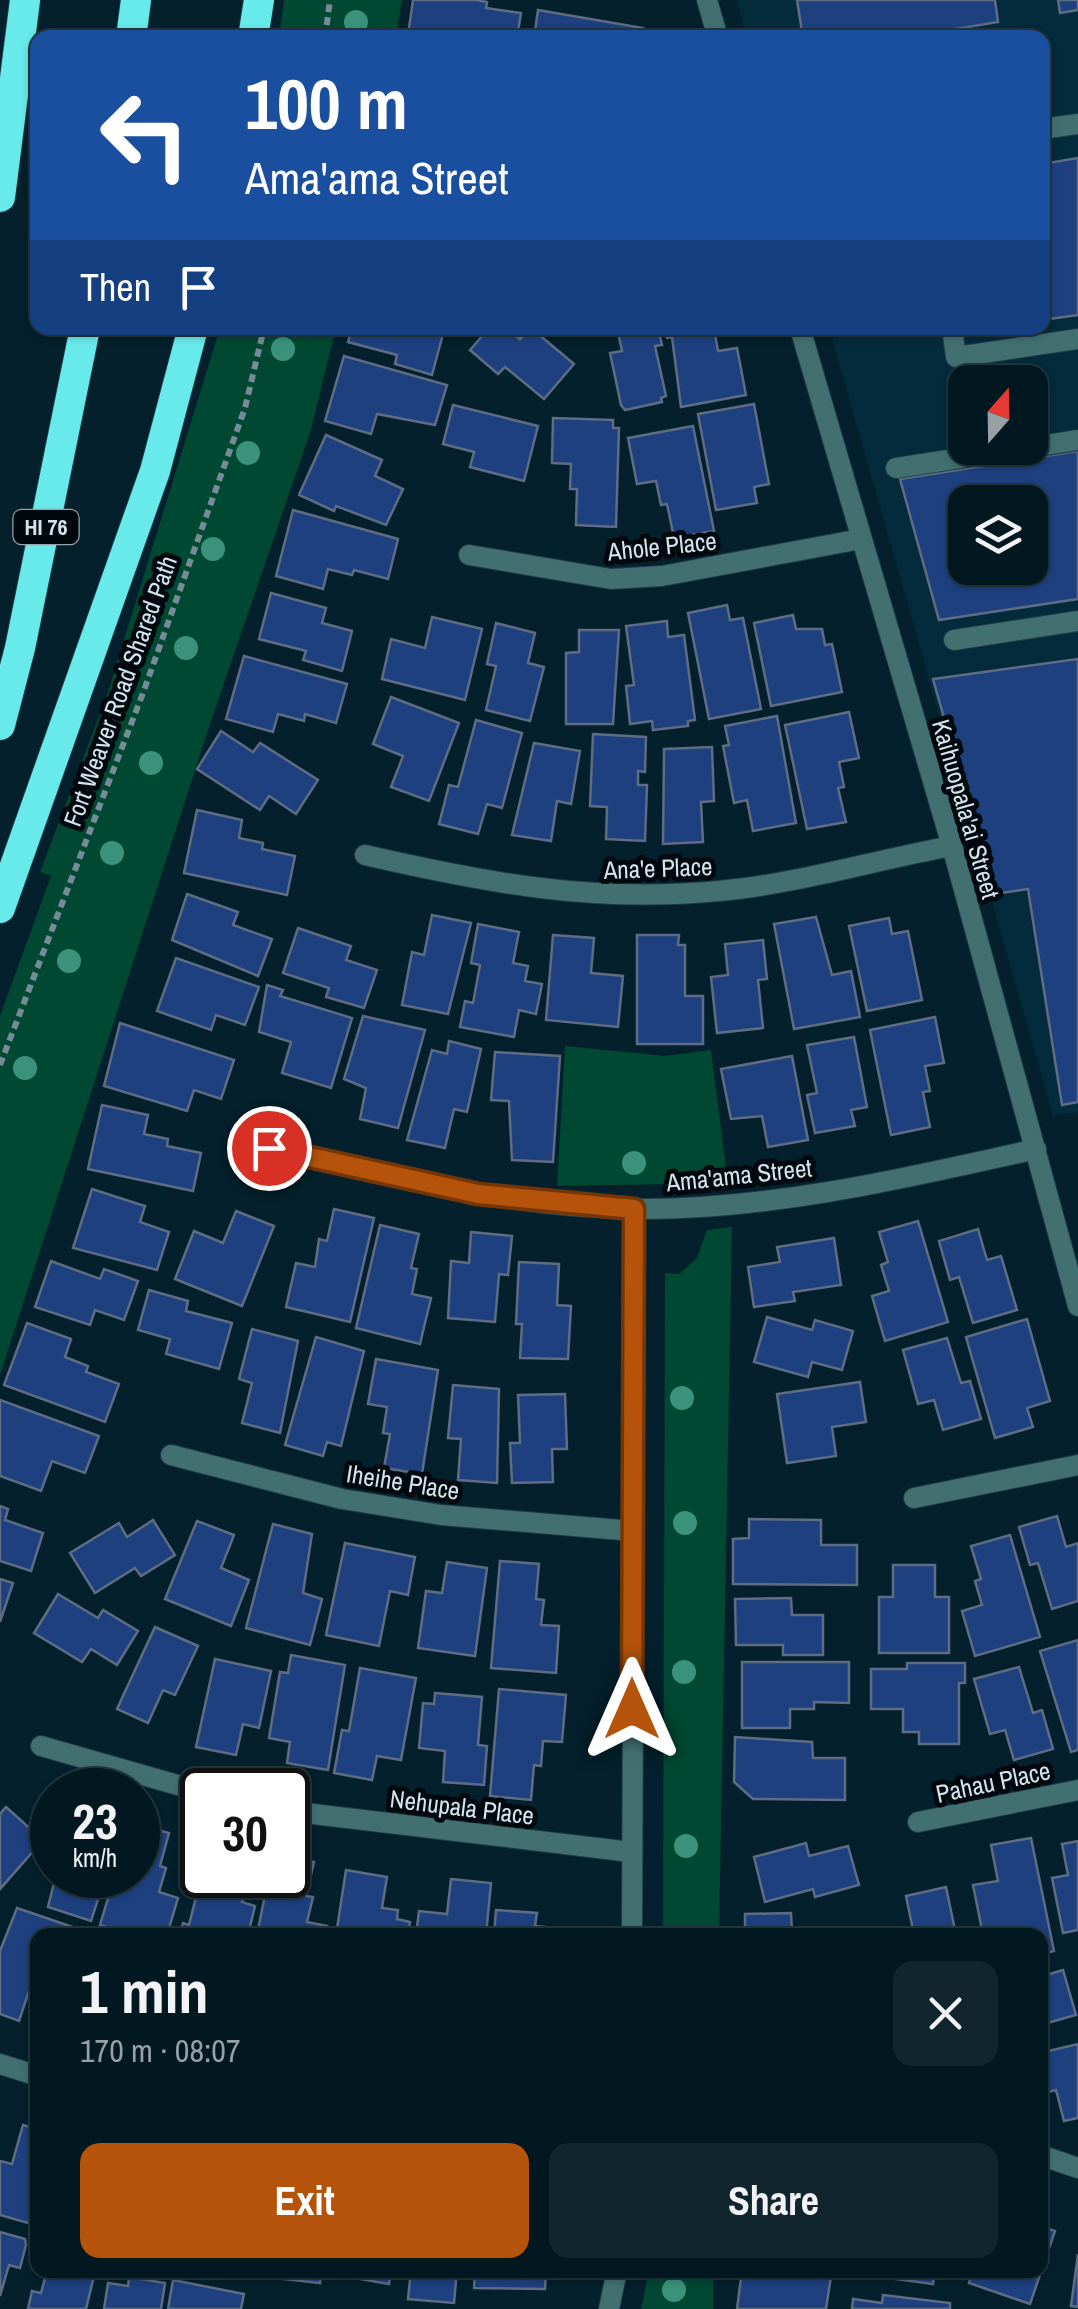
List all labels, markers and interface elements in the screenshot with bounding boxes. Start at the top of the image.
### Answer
text: 100 m [245,57,408,151]
icon: left [80,70,210,200]
text: Ama'ama Street [245,147,508,208]
icon: arrive [171,260,226,315]
text: Then [80,262,151,313]
north arrow [948,365,1048,465]
map controls [948,365,1048,585]
button: layers [948,485,1048,585]
road number: HI 76 [13,510,78,544]
street label: Ahole Place [605,523,718,569]
street label: Fort Weaver Road Shared Path [55,551,185,831]
street label: Kaihuopala'ai Street [924,715,1008,903]
street label: Ana'e Place [602,849,713,887]
pin [227,1106,312,1191]
icon: arrive [242,1121,297,1176]
street label: Ama'ama Street [663,1150,814,1200]
street label: Iheihe Place [344,1456,462,1508]
position arrow [580,1657,684,1761]
street label: Pahau Place [933,1753,1053,1811]
speed limit sign: 30 [180,1768,310,1898]
street label: Nehupala Place [388,1781,536,1833]
text: 23 [72,1787,118,1855]
text: km/h [73,1841,117,1875]
text: 1 min [80,1951,209,2032]
button: close [893,1961,998,2066]
text: 170 m · 08:07 [80,2029,240,2072]
button: Exit [80,2143,529,2258]
button: Share [549,2143,998,2258]

